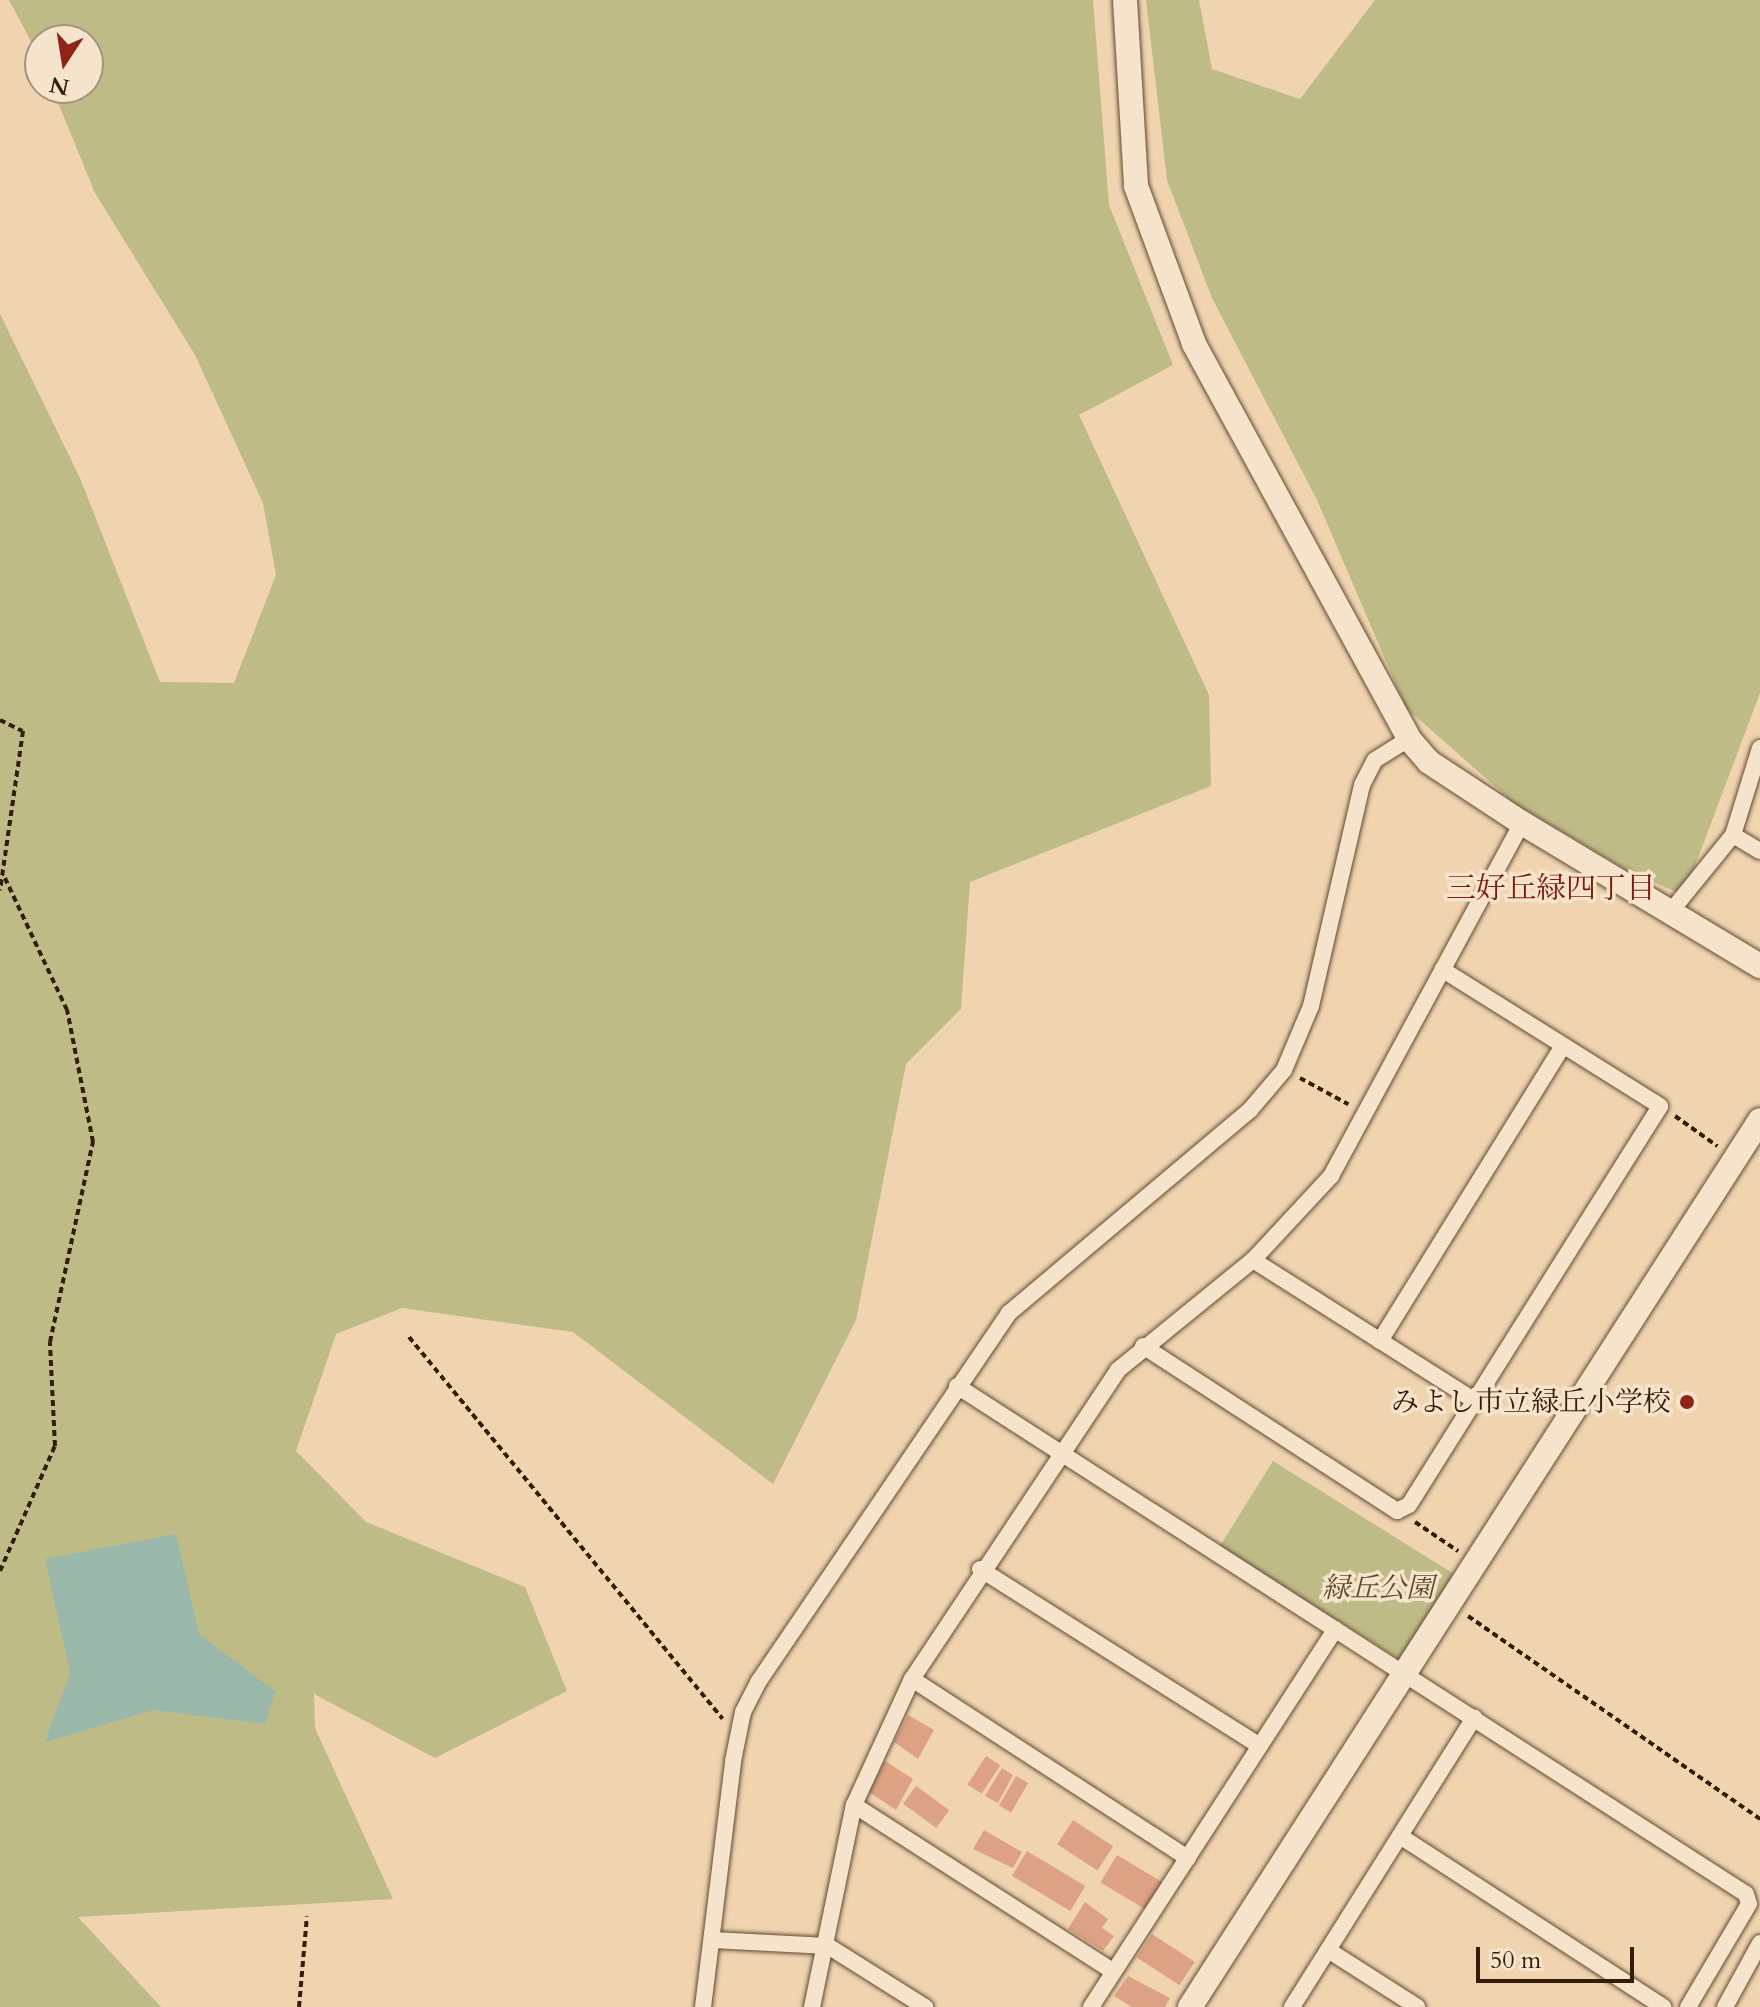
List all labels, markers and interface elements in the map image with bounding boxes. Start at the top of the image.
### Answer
north arrow [24,24,104,104]
text: N [47,69,72,102]
district label: 三好丘緑四丁目 [1446,871,1656,907]
place label: みよし市立緑丘小学校 [1391,1385,1671,1419]
marker: みよし市立緑丘小学校 [1678,1393,1696,1411]
park label: 緑丘公園 [1322,1571,1434,1605]
scale bar [1480,1931,1638,1981]
text: 50 m [1490,1944,1541,1977]

